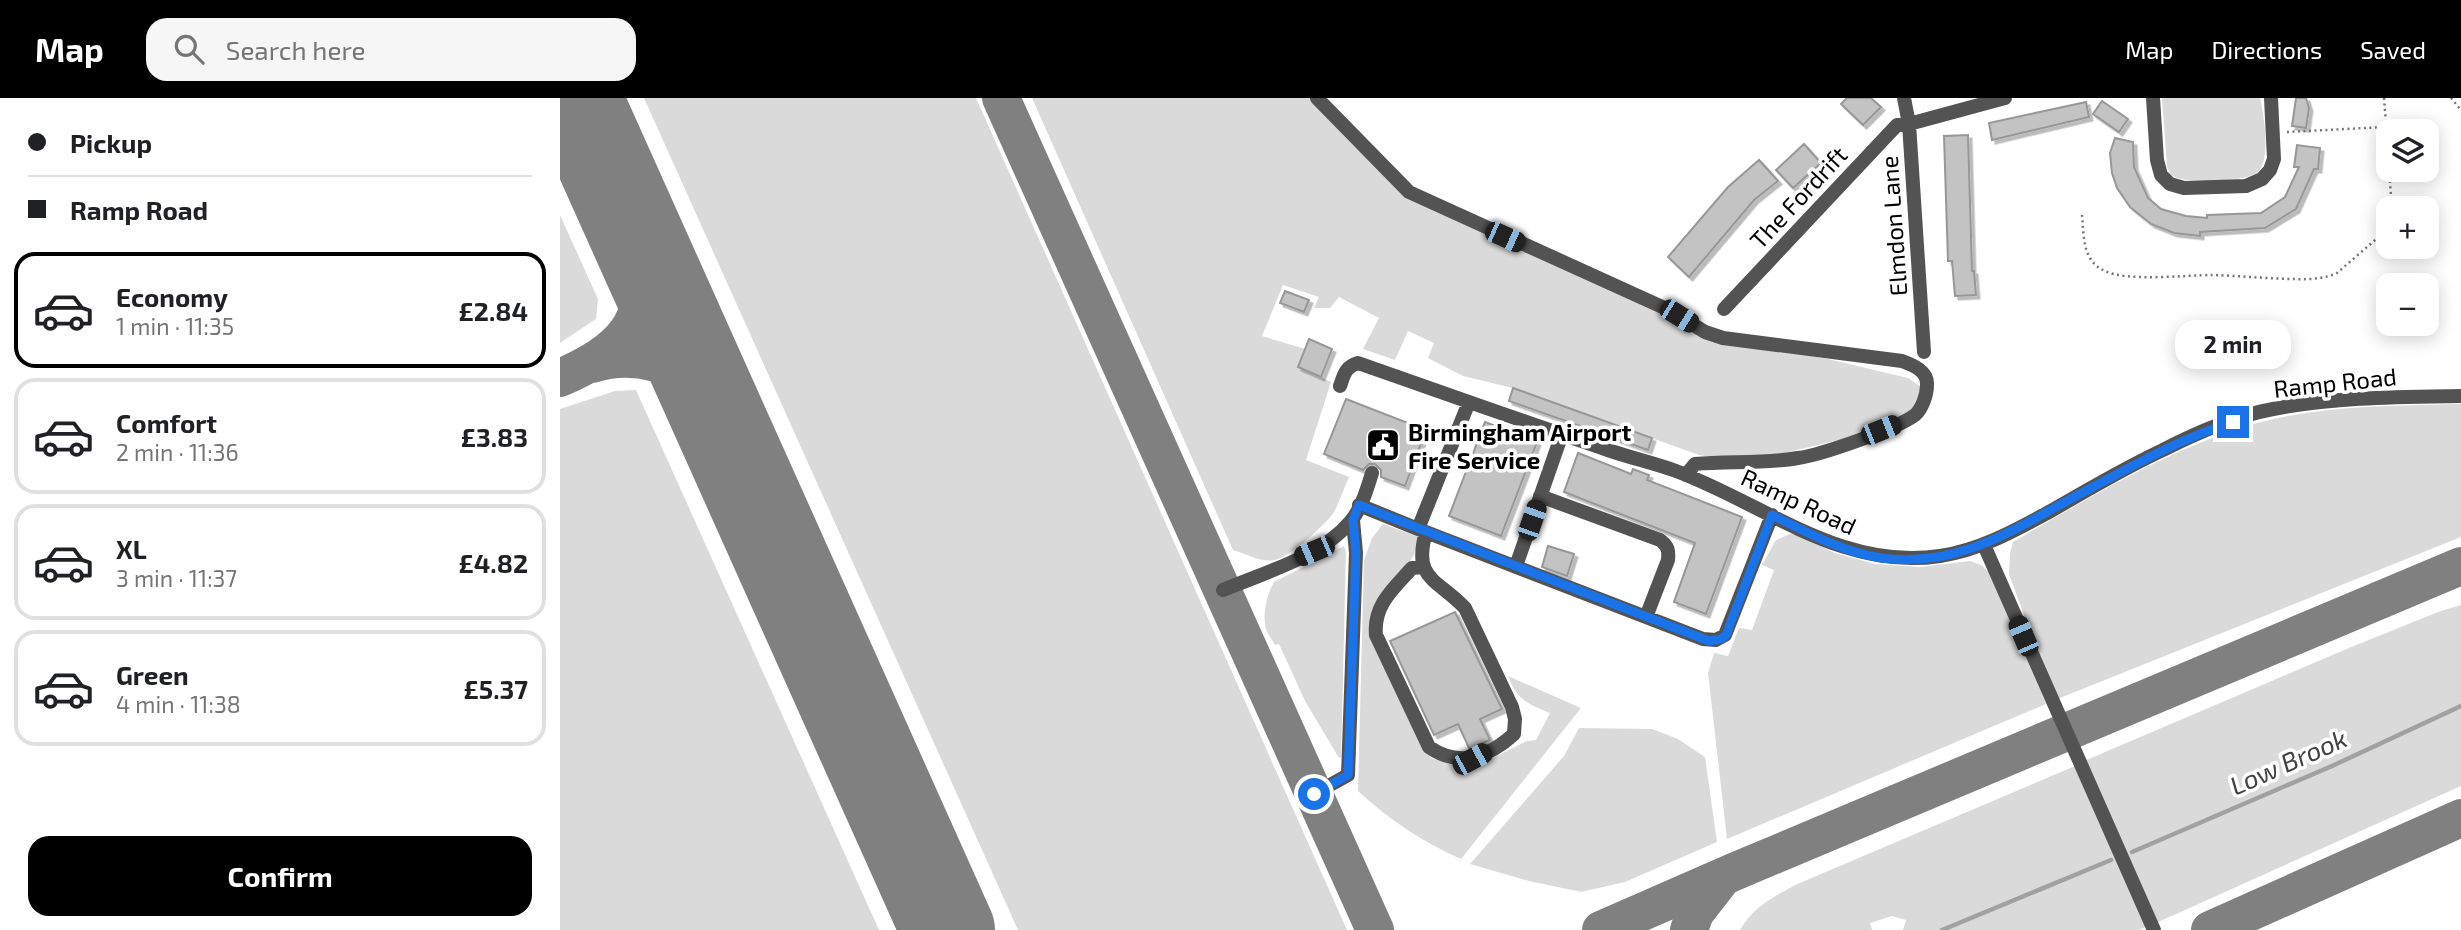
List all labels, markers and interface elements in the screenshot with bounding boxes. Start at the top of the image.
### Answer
search box [146,18,636,81]
text: Map [35,29,104,69]
icon: search [170,30,208,68]
text: Search here [226,34,365,65]
text: Map [2125,35,2173,64]
text: Directions [2211,35,2322,64]
text: Saved [2360,35,2426,64]
map controls [2376,119,2439,336]
button: layers [2376,119,2439,182]
text: Pickup [70,127,152,158]
street label: The Fordrift [1743,140,1853,254]
street label: Elmdon Lane [1874,155,1912,297]
text: Ramp Road [70,194,208,225]
button: + [2376,196,2439,259]
car [1482,219,1529,255]
button: − [2376,273,2439,336]
icon: car [32,279,95,342]
text: Economy [116,281,228,312]
text: £2.84 [459,295,528,326]
car [1656,296,1703,336]
text: 1 min · 11:35 [116,312,234,340]
callout: 2 min [2175,320,2291,370]
text: 2 min [2204,330,2262,358]
street label: Ramp Road [2272,361,2398,403]
icon: car [32,405,95,468]
route end [2217,406,2249,438]
text: Comfort [116,407,217,438]
car [1858,412,1905,448]
place label: Birmingham Airport Fire Service [1408,417,1632,474]
text: £3.83 [461,421,528,452]
public building icon: Birmingham Airport Fire Service [1364,426,1402,464]
text: 2 min · 11:36 [116,438,239,466]
street label: Ramp Road [1737,462,1861,540]
car [1516,497,1549,543]
icon: car [32,531,95,594]
text: XL [116,533,147,564]
car [1291,533,1338,569]
text: £4.82 [459,547,528,578]
text: 3 min · 11:37 [116,564,237,592]
car [2006,613,2041,659]
icon: car [32,657,95,720]
text: Green [116,659,189,690]
text: £5.37 [464,673,528,704]
text: 4 min · 11:38 [116,690,241,718]
water label: Low Brook [2225,722,2351,800]
car [1449,740,1496,778]
route start [1298,778,1330,810]
button: Confirm [28,836,532,916]

